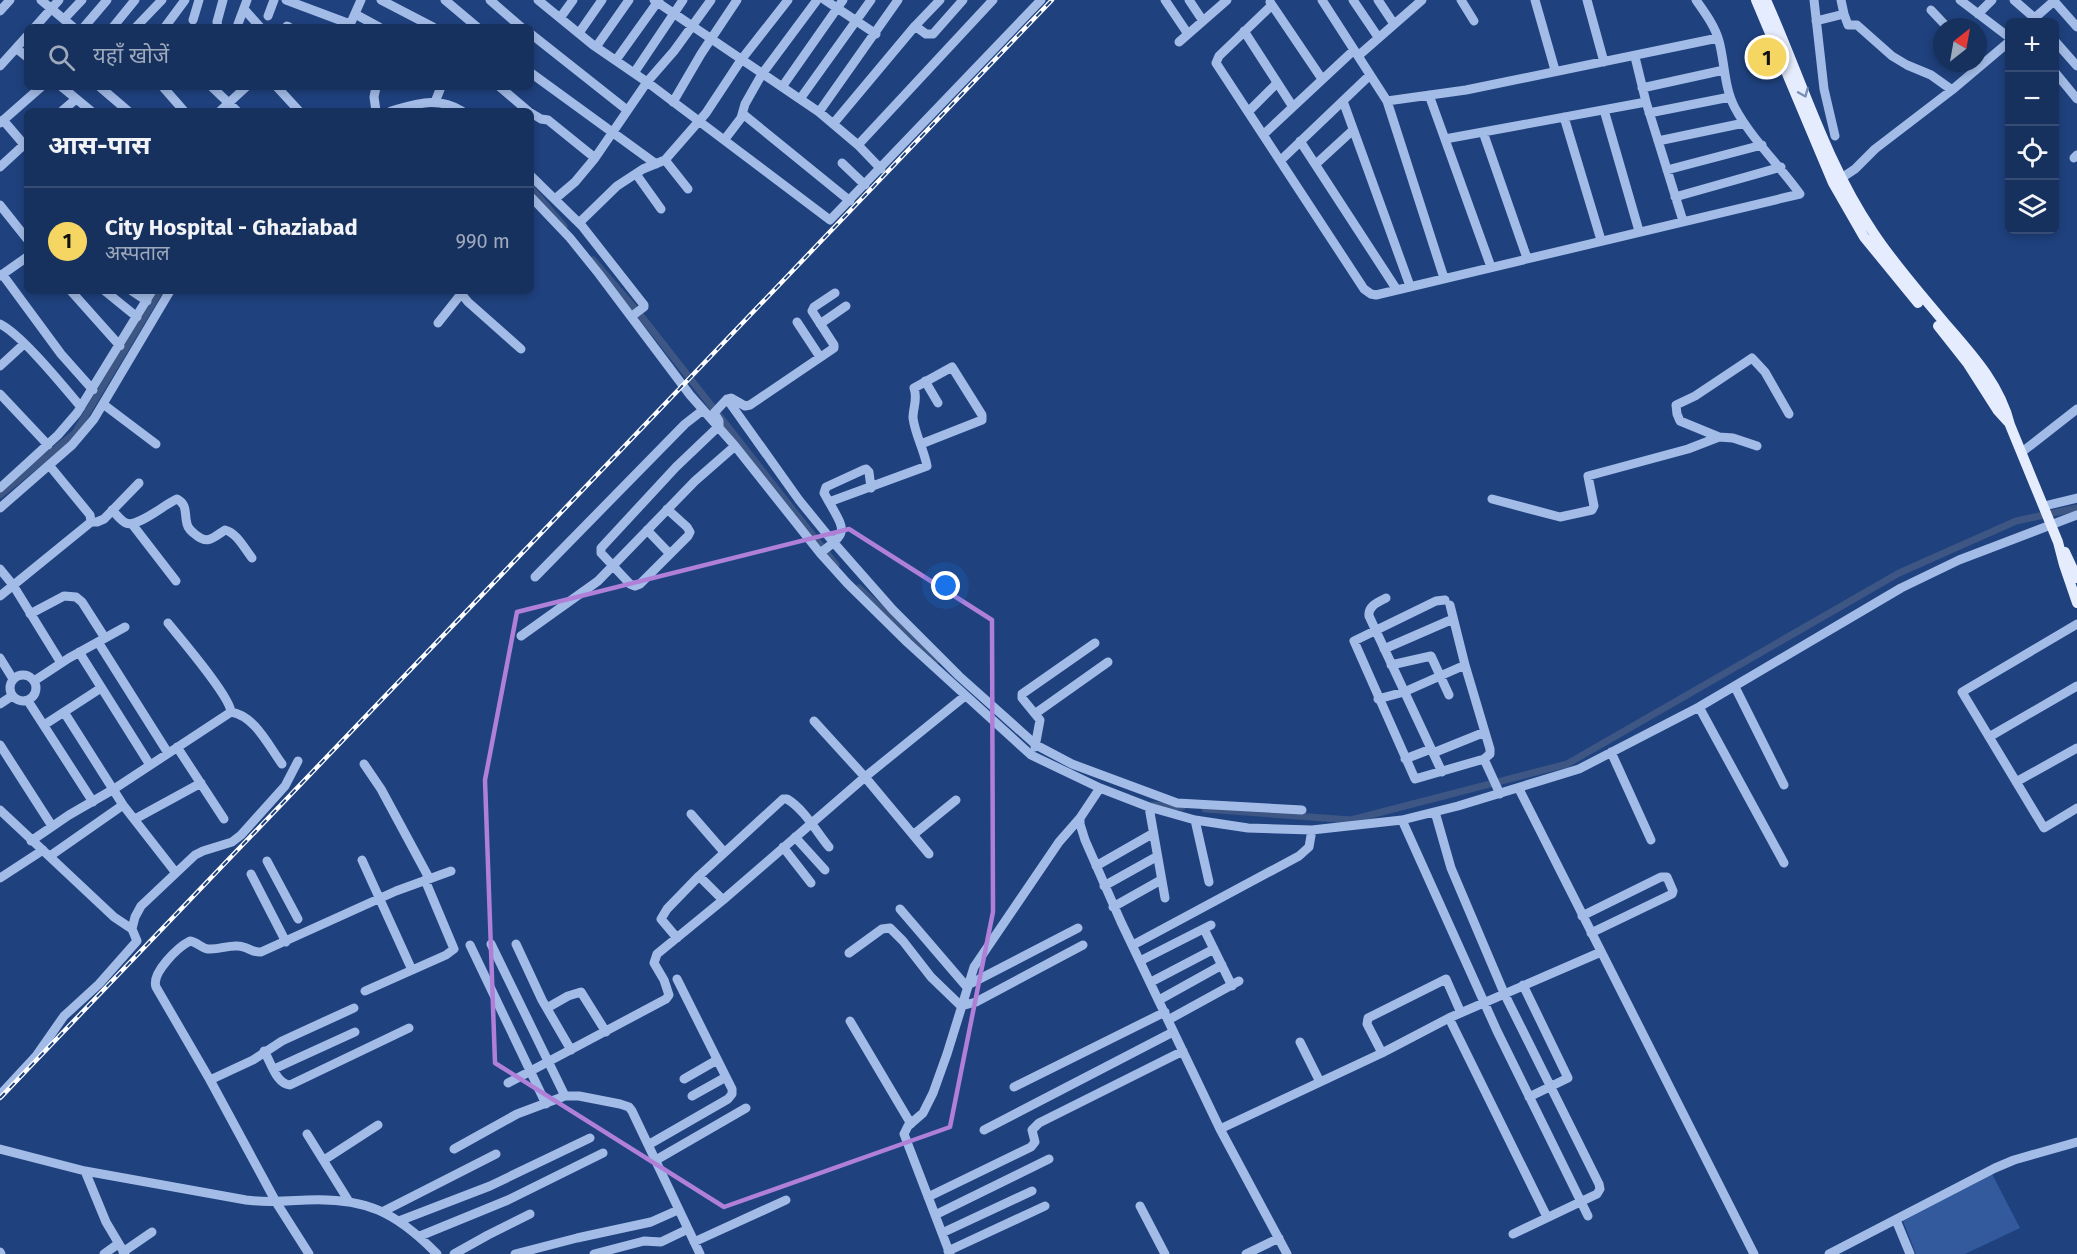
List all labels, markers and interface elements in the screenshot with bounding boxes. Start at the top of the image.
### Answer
north arrow [1933,18,1987,72]
map controls [2005,18,2059,234]
button: + [2005,18,2059,72]
search box [24,24,534,90]
pin: 1 [1748,34,1786,80]
icon: search [45,41,78,74]
text: यहाँ खोजें [93,42,169,69]
button: − [2005,72,2059,126]
one-way arrow [1797,86,1809,97]
button: locate [2005,126,2059,180]
text: आस-पास [48,130,150,161]
button: layers [2005,180,2059,234]
text: City Hospital - Ghaziabad [105,214,358,241]
text: 1 [63,229,72,253]
text: 990 m [455,229,510,253]
text: अस्पताल [105,241,170,265]
your location [931,571,960,600]

